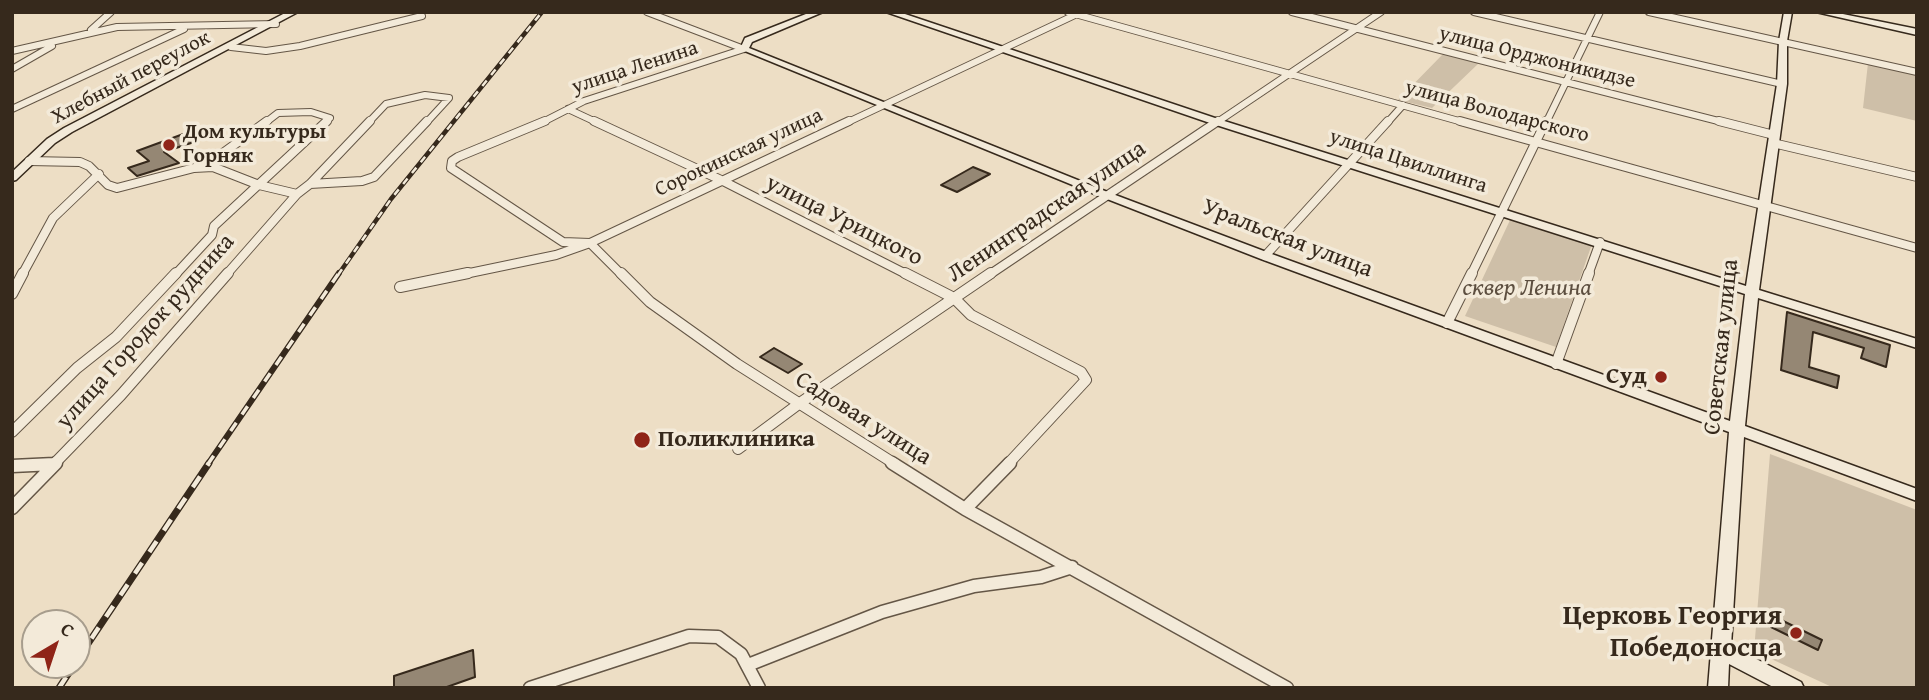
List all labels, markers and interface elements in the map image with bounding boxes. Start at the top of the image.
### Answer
street label: улица Орджоникидзе [1436,21,1638,95]
street label: Хлебный переулок [47,26,215,130]
street label: улица Ленина [569,36,701,100]
street label: улица Володарского [1402,75,1592,149]
street label: Сорокинская улица [651,103,827,203]
place label: Дом культуры Горняк [183,120,326,170]
street label: улица Цвиллинга [1326,125,1490,199]
street label: Ленинградская улица [942,135,1152,289]
marker: Дом культуры Горняк [161,137,177,153]
street label: улица Урицкого [760,169,928,273]
street label: Уральская улица [1198,193,1376,285]
street label: улица Городок рудника [51,228,241,436]
street label: Советская улица [1698,258,1746,436]
park label: сквер Ленина [1462,275,1592,303]
place label: Суд [1606,363,1647,391]
street label: Садовая улица [790,366,936,472]
marker: Суд [1653,369,1669,385]
place label: Поликлиника [658,426,815,454]
marker: Поликлиника [632,430,652,450]
place label: Церковь Георгия Победоносца [1563,600,1782,666]
north arrow [21,609,91,679]
text: С [55,615,81,643]
marker: Церковь Георгия Победоносца [1788,625,1804,641]

